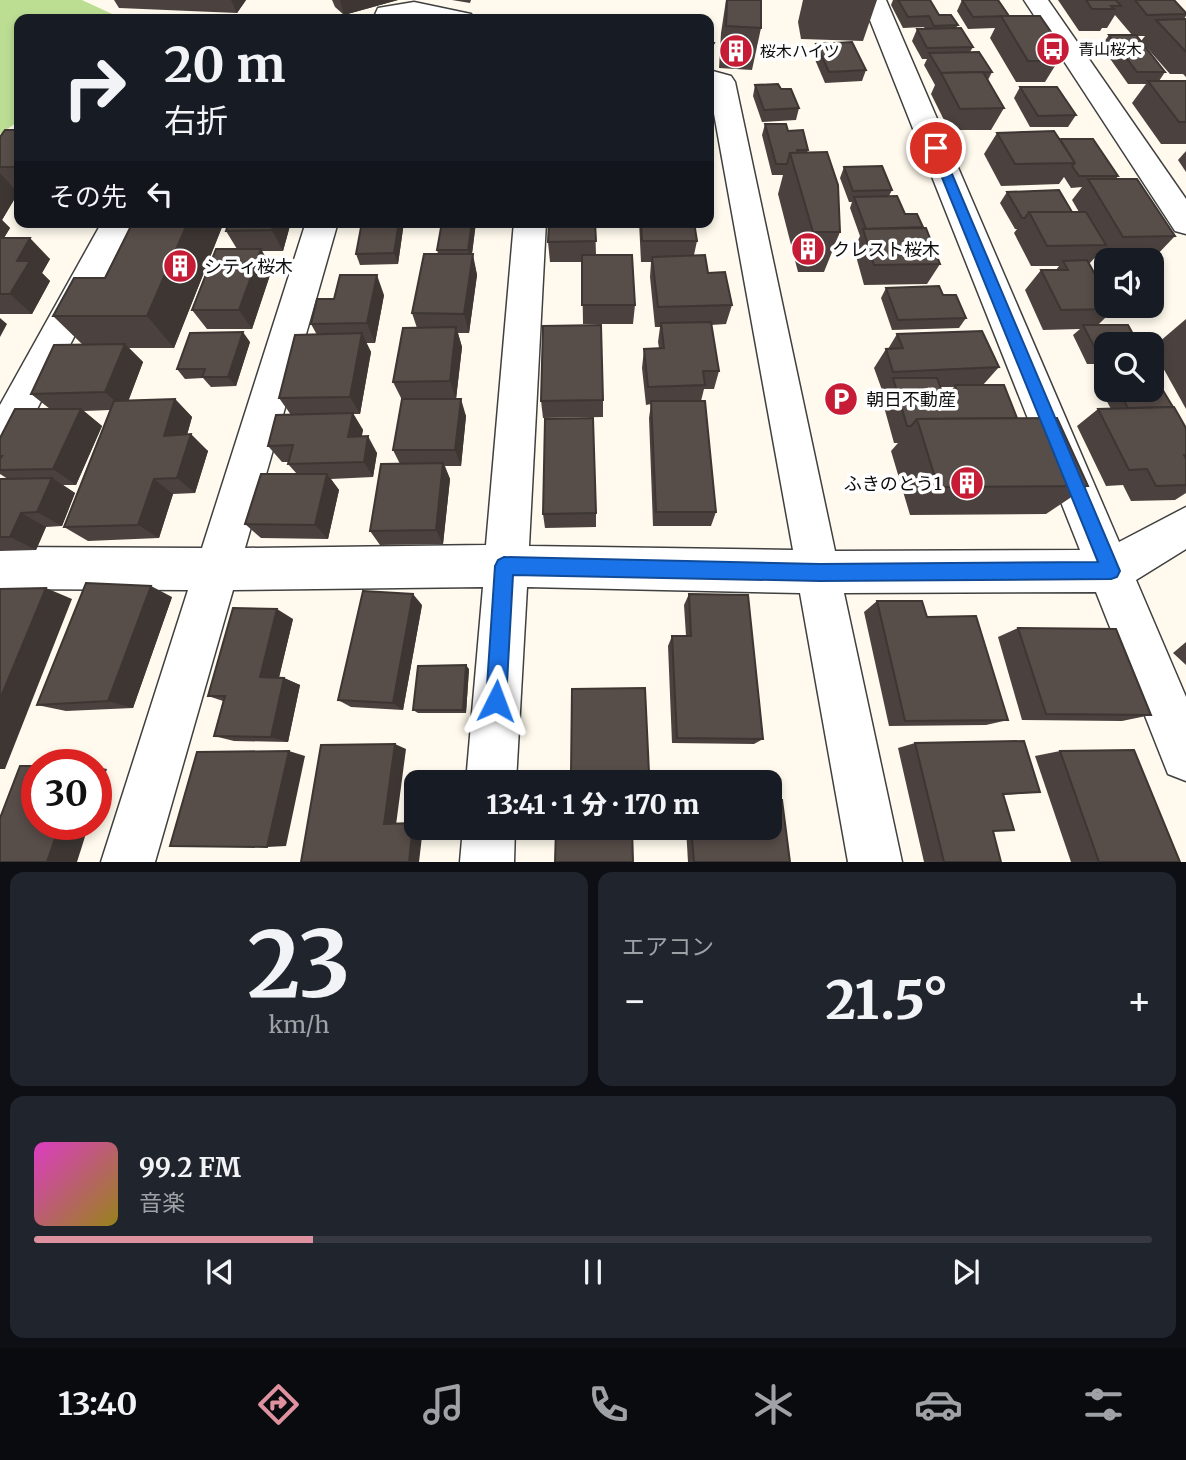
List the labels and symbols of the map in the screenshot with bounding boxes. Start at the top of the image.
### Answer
bus stop icon: 青山桜木 [1034,30,1072,68]
building icon: 桜木ハイツ [717,32,755,70]
place label: 青山桜木 [1078,39,1142,59]
place label: 桜木ハイツ [760,41,840,61]
pin [906,118,966,178]
building icon: クレスト桜木 [789,230,827,268]
place label: クレスト桜木 [832,238,940,261]
building icon: シティ桜木 [161,247,199,285]
place label: シティ桜木 [204,255,293,278]
parking icon: 朝日不動産 [822,380,860,418]
place label: 朝日不動産 [866,388,956,411]
building icon: ふきのとう1 [948,464,986,502]
place label: ふきのとう1 [844,472,942,495]
position arrow [459,664,533,738]
speed limit sign: 30 [21,749,112,840]

